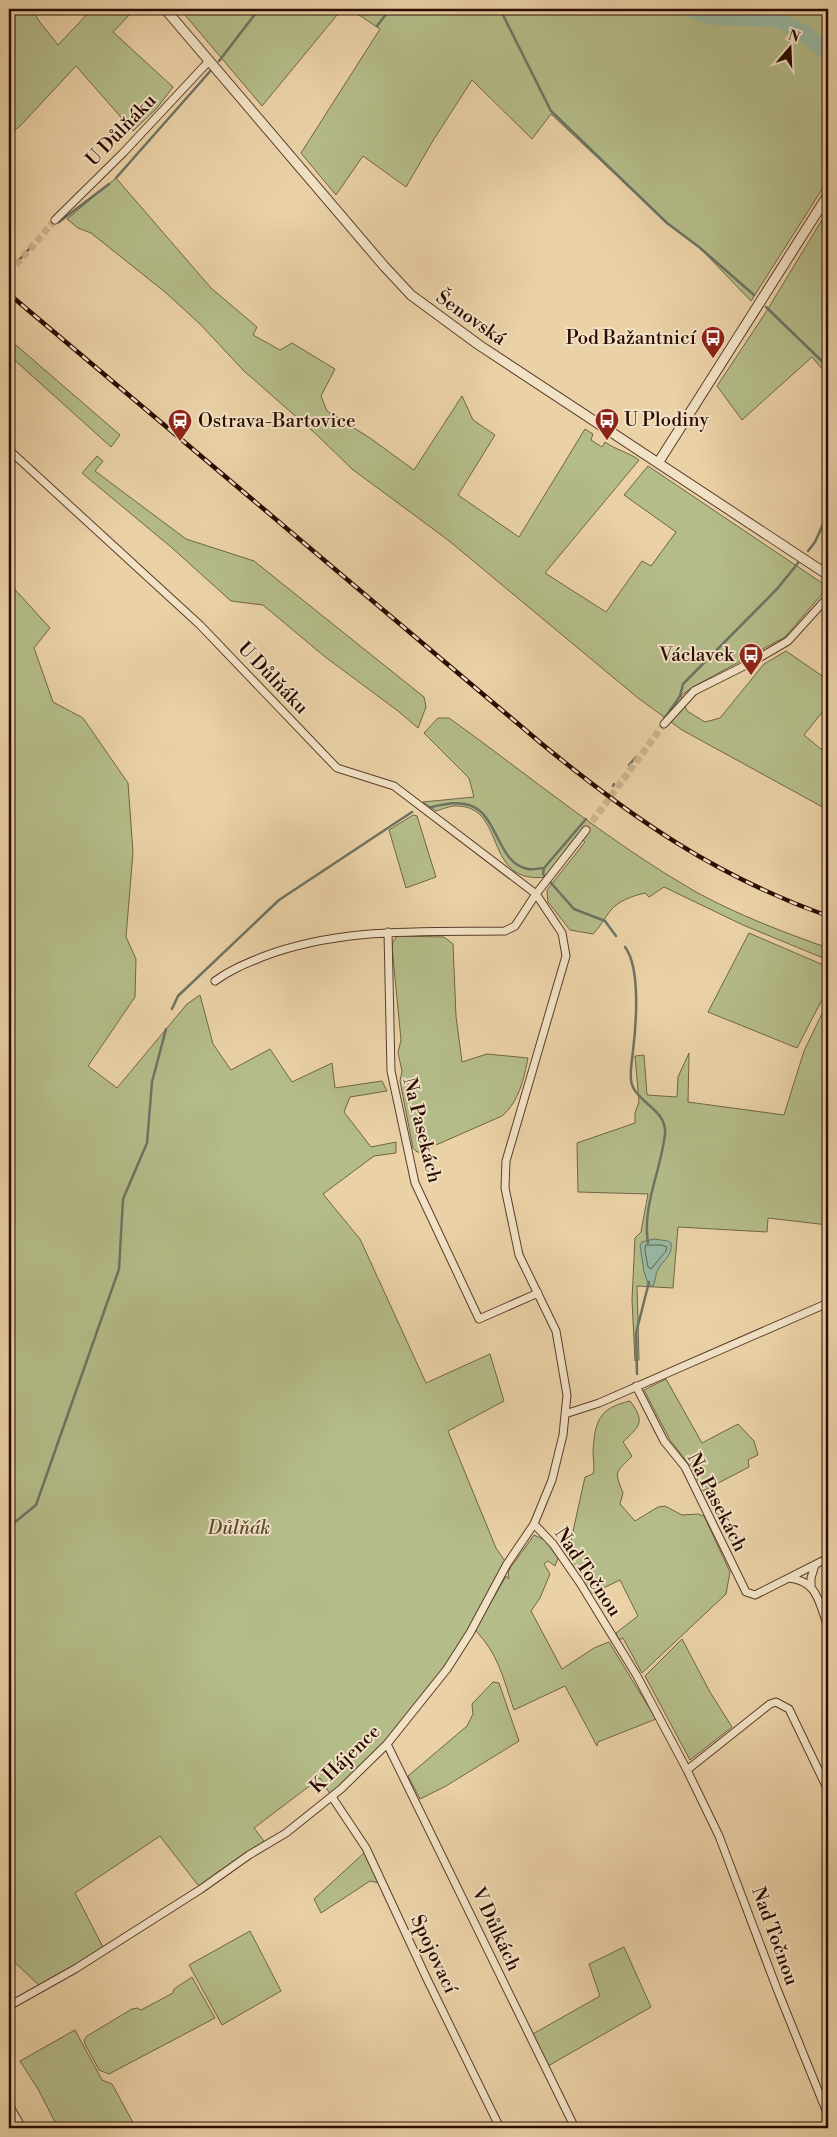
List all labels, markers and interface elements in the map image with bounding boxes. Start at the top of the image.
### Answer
north arrow [764,22,814,72]
text: N [786,26,802,47]
street label: U Důlňáku [81,89,161,171]
street label: Šenovská [431,284,512,351]
bus stop icon: Pod Bažantnicí [700,325,726,359]
place label: Pod Bažantnicí [566,326,697,350]
bus stop icon: U Plodiny [594,407,620,441]
station icon: Ostrava-Bartovice [167,408,193,442]
place label: U Plodiny [624,408,709,432]
place label: Ostrava-Bartovice [198,409,356,433]
street label: U Důlňáku [233,637,313,719]
bus stop icon: Václavek [738,642,764,676]
place label: Václavek [658,643,735,667]
street label: Na Pasekách [397,1075,447,1185]
street label: Na Pasekách [682,1449,752,1555]
park label: Důlňák [207,1516,270,1540]
street label: Nad Točnou [549,1523,627,1622]
street label: K Hájence [305,1720,385,1798]
street label: V Důlkách [466,1882,526,1975]
street label: Nad Točnou [746,1884,804,1989]
street label: Spojovací [405,1911,463,1998]

